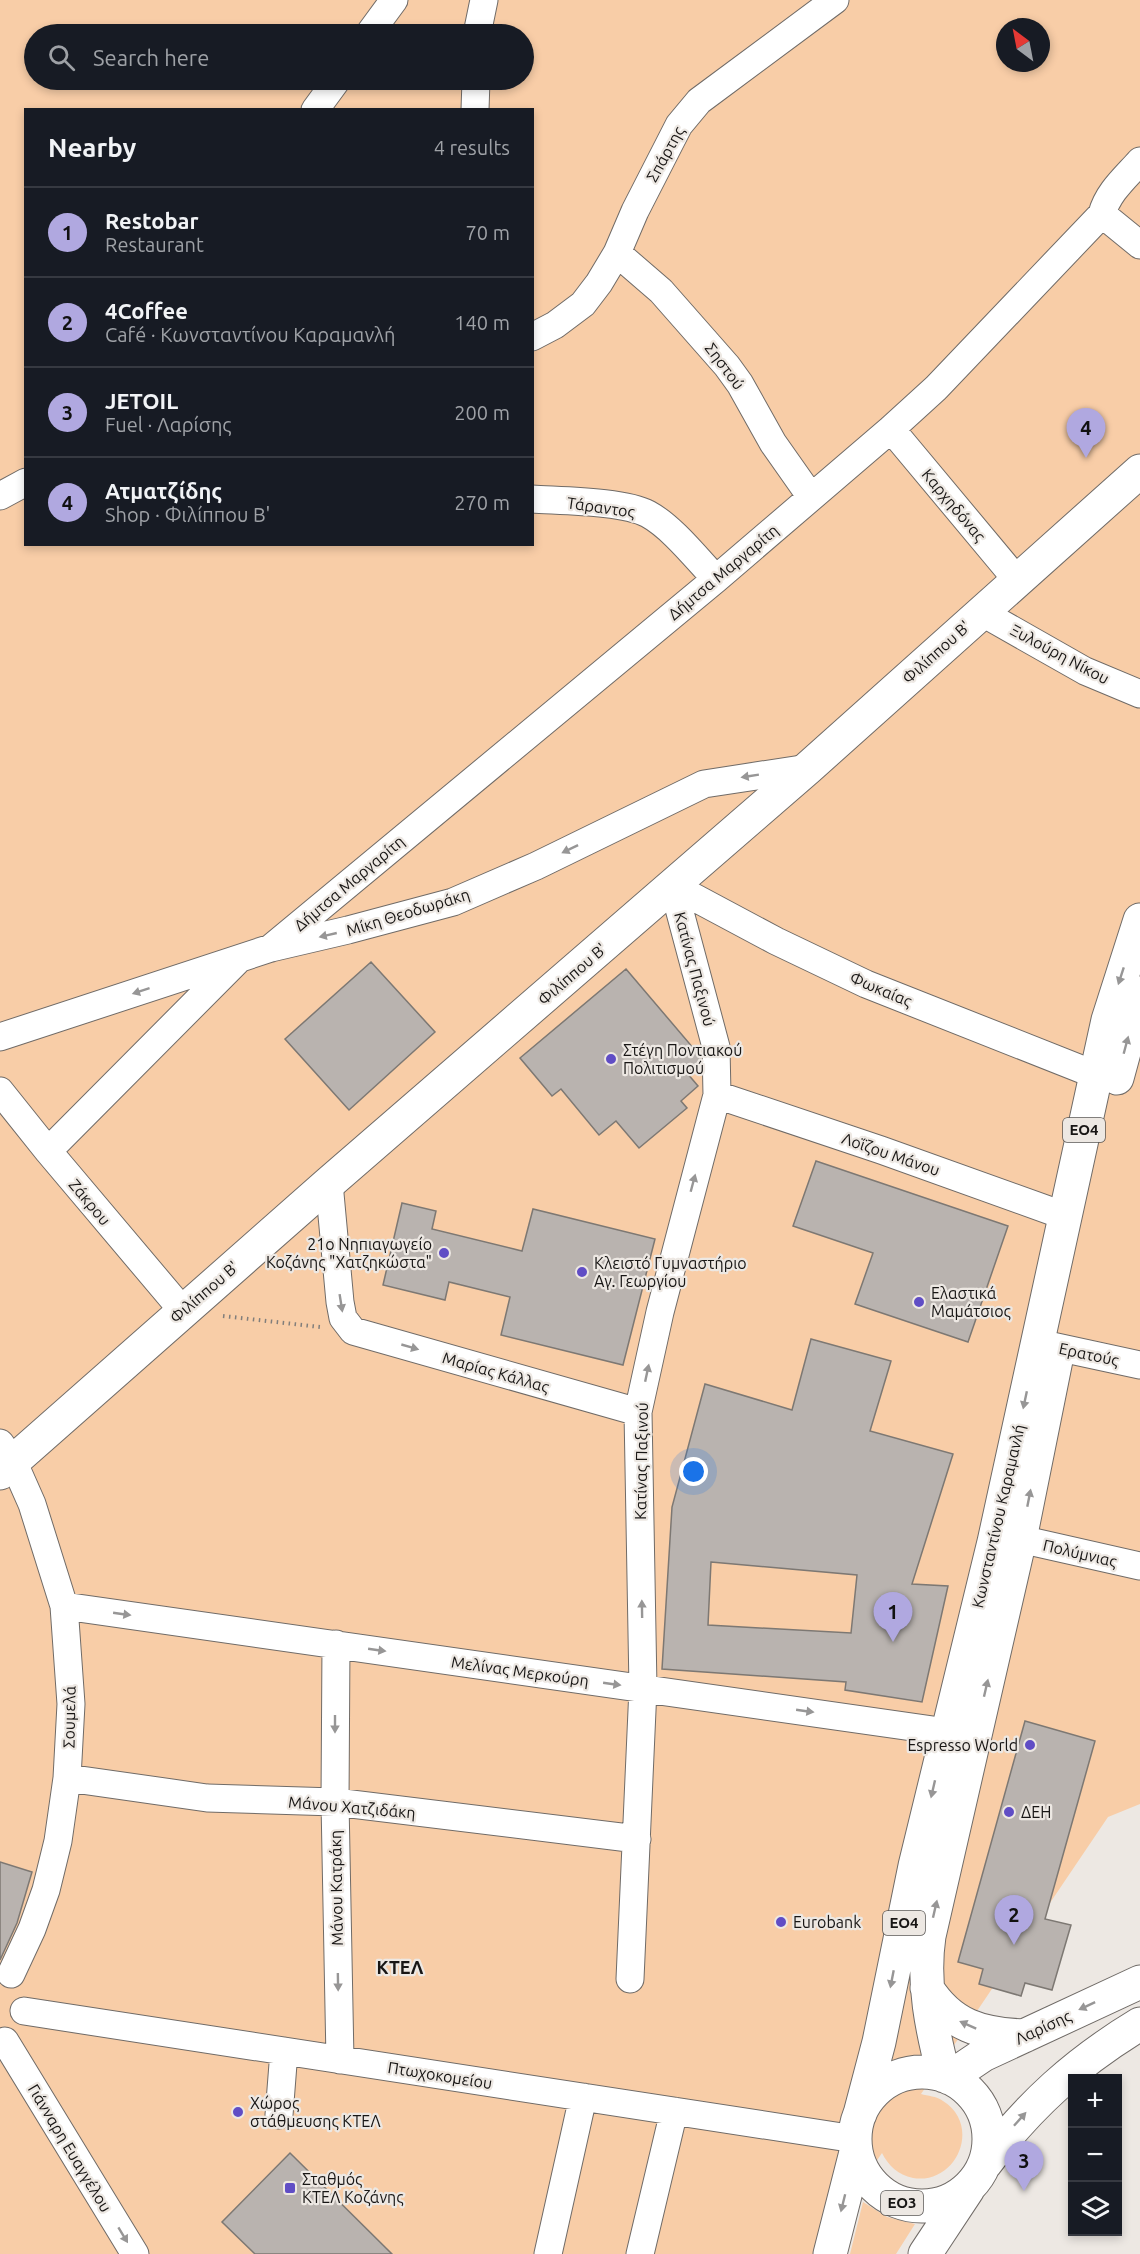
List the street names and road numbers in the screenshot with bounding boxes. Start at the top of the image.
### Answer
street label: Σπάρτης [642,123,688,185]
street label: Σηστού [702,339,748,393]
street label: Καρχηδόνας [918,465,989,545]
street label: Τάραντος [566,493,636,522]
street label: Δήμτσα Μαργαρίτη [664,521,782,623]
street label: Φιλίππου Β' [898,617,974,687]
street label: Ξυλούρη Νίκου [1008,620,1112,688]
street label: Δήμτσα Μαργαρίτη [290,832,408,934]
street label: Μίκη Θεοδωράκη [344,885,472,939]
street label: Κατίνας Παξινού [670,910,719,1028]
street label: Φιλίππου Β' [534,939,610,1009]
street label: Φωκαίας [847,968,915,1011]
road number: ΕΟ4 [1063,1118,1105,1142]
street label: Λοΐζου Μάνου [839,1129,942,1180]
street label: Ζάκρου [66,1175,114,1229]
street label: Φιλίππου Β' [166,1257,242,1327]
street label: Ερατούς [1057,1339,1121,1370]
street label: Μαρίας Κάλλας [440,1348,551,1397]
street label: Κατίνας Παξινού [631,1402,652,1520]
street label: Κωνσταντίνου Καραμανλή [968,1422,1028,1610]
street label: Πολύμνιας [1041,1536,1119,1571]
street label: Μελίνας Μερκούρη [450,1652,590,1691]
street label: Σουμελά [59,1685,79,1748]
street label: Μάνου Χατζιδάκη [287,1792,416,1823]
street label: Μάνου Κατράκη [326,1830,346,1946]
road number: ΕΟ4 [883,1911,925,1935]
street label: Λαρίσης [1012,2006,1074,2049]
street label: Πτωχοκομείου [386,2058,494,2092]
street label: Γιάνναρη Ευαγγέλου [25,2081,115,2215]
road number: ΕΟ3 [881,2191,923,2215]

